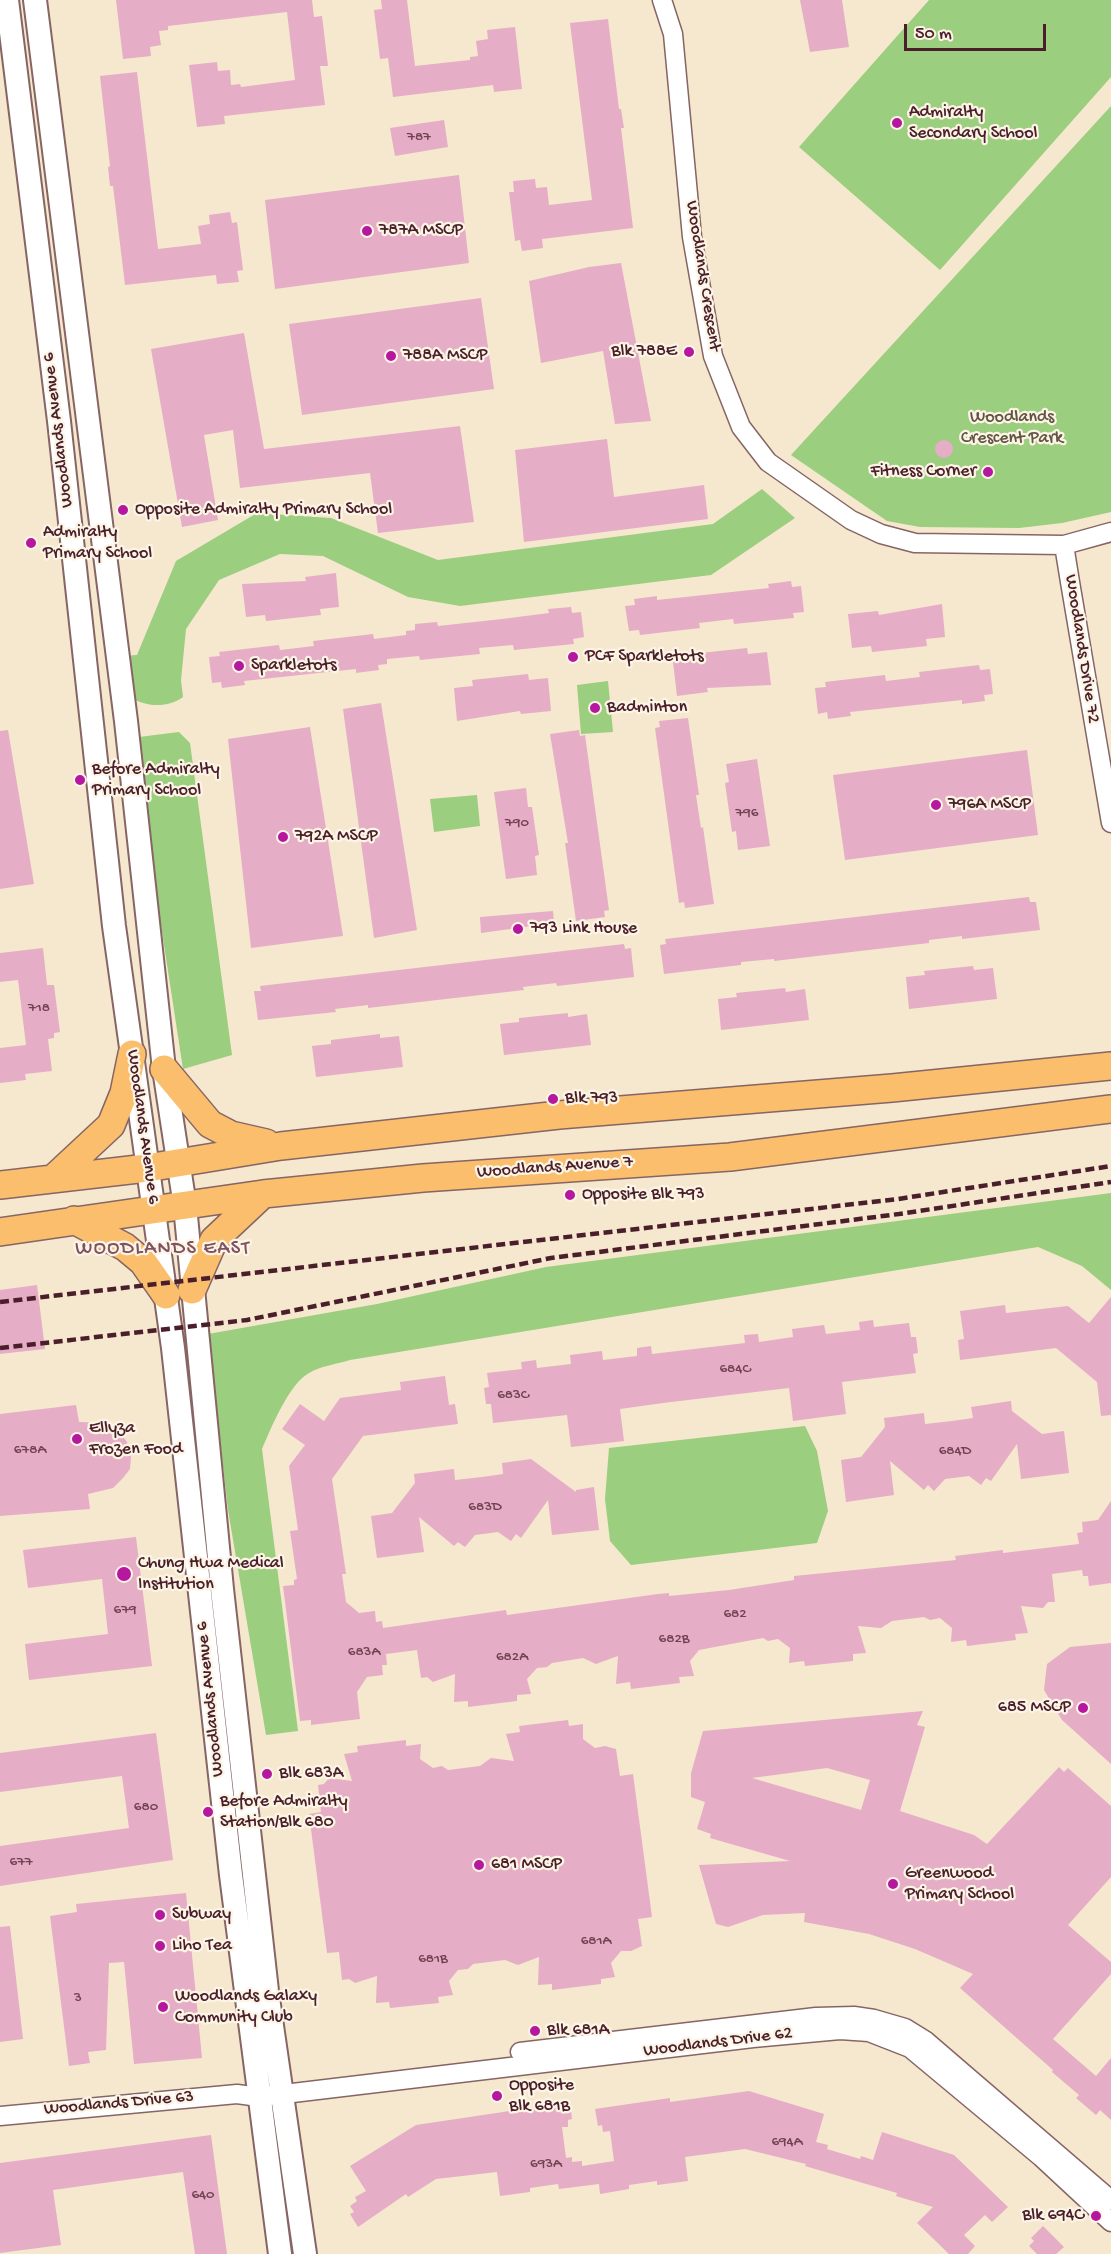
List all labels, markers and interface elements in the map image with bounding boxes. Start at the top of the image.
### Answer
scale bar [907,12,1050,50]
text: 50 m [915,24,952,45]
place label: Admiralty Secondary School [909,102,1037,144]
marker: Admiralty Secondary School [890,116,904,130]
house number: 787 [407,129,431,147]
street label: Woodlands Crescent [679,199,725,353]
place label: 787A MSCP [379,220,463,242]
marker: 787A MSCP [360,224,374,238]
place label: Blk 788E [611,341,677,363]
place label: 788A MSCP [403,345,487,367]
marker: Blk 788E [682,345,696,359]
marker: 788A MSCP [384,349,398,363]
street label: Woodlands Avenue 6 [39,351,79,509]
park label: Woodlands Crescent Park [961,407,1063,450]
place label: Fitness Corner [870,461,976,483]
marker: Fitness Corner [981,465,995,479]
place label: Opposite Admiralty Primary School [135,499,392,521]
marker: Opposite Admiralty Primary School [116,503,130,517]
place label: Admiralty Primary School [43,522,152,564]
marker: Admiralty Primary School [24,536,38,550]
street label: Woodlands Drive 72 [1059,573,1103,725]
place label: PCF Sparkletots [585,646,704,668]
marker: PCF Sparkletots [566,650,580,664]
place label: Sparkletots [251,655,337,677]
marker: Sparkletots [232,659,246,673]
place label: Badminton [607,697,687,719]
marker: Badminton [588,701,602,715]
place label: Before Admiralty Primary School [92,759,220,802]
marker: Before Admiralty Primary School [73,773,87,787]
place label: 796A MSCP [948,794,1031,816]
marker: 796A MSCP [929,798,943,812]
house number: 796 [736,805,758,823]
house number: 790 [505,815,529,833]
place label: 792A MSCP [295,826,378,848]
marker: 792A MSCP [276,830,290,844]
place label: 793 Link House [530,918,637,940]
marker: 793 Link House [511,922,525,936]
house number: 718 [28,1000,50,1018]
street label: Woodlands Avenue 6 [120,1048,164,1206]
place label: Blk 793 [565,1088,618,1110]
marker: Blk 793 [546,1092,560,1106]
street label: Woodlands Avenue 7 [476,1152,634,1184]
place label: Opposite Blk 793 [582,1184,705,1206]
marker: Opposite Blk 793 [563,1188,577,1202]
district label: WOODLANDS EAST [75,1238,251,1262]
house number: 684C [719,1361,751,1379]
house number: 683C [497,1387,529,1405]
place label: Ellyza Frozen Food [89,1418,182,1460]
marker: Ellyza Frozen Food [70,1432,84,1446]
house number: 678A [14,1442,46,1460]
house number: 684D [939,1443,971,1461]
house number: 683D [468,1499,502,1517]
place label: Chung Hwa Medical Institution [138,1553,284,1596]
marker: Chung Hwa Medical Institution [115,1565,133,1583]
house number: 679 [114,1602,136,1620]
house number: 682 [723,1606,747,1624]
street label: Woodlands Avenue 6 [192,1620,230,1778]
house number: 682B [659,1631,689,1649]
house number: 683A [348,1644,380,1662]
house number: 682A [496,1649,528,1667]
place label: 685 MSCP [998,1697,1071,1719]
marker: 685 MSCP [1076,1701,1090,1715]
place label: Blk 683A [279,1763,343,1785]
marker: Blk 683A [260,1767,274,1781]
place label: Before Admiralty Station/Blk 680 [220,1791,348,1834]
house number: 680 [134,1799,158,1817]
marker: Before Admiralty Station/Blk 680 [201,1805,215,1819]
house number: 677 [9,1854,33,1872]
place label: 681 MSCP [491,1854,562,1876]
marker: 681 MSCP [472,1858,486,1872]
place label: Greenwood Primary School [905,1863,1014,1906]
marker: Greenwood Primary School [886,1877,900,1891]
place label: Subway [172,1904,231,1926]
marker: Subway [153,1908,167,1922]
house number: 681A [581,1933,611,1951]
place label: Liho Tea [172,1935,232,1957]
marker: Liho Tea [153,1939,167,1953]
house number: 681B [418,1951,448,1969]
place label: Woodlands Galaxy Community Club [175,1986,317,2028]
house number: 3 [74,1990,82,2008]
marker: Woodlands Galaxy Community Club [156,2000,170,2014]
place label: Blk 681A [547,2020,609,2042]
street label: Woodlands Drive 62 [642,2023,794,2063]
marker: Blk 681A [528,2024,542,2038]
place label: Opposite Blk 681B [509,2075,574,2118]
street label: Woodlands Drive 63 [43,2087,195,2121]
marker: Opposite Blk 681B [490,2089,504,2103]
house number: 694A [771,2134,803,2152]
house number: 693A [530,2156,562,2174]
house number: 640 [191,2187,215,2205]
place label: Blk 694C [1022,2205,1084,2227]
marker: Blk 694C [1089,2209,1103,2223]

